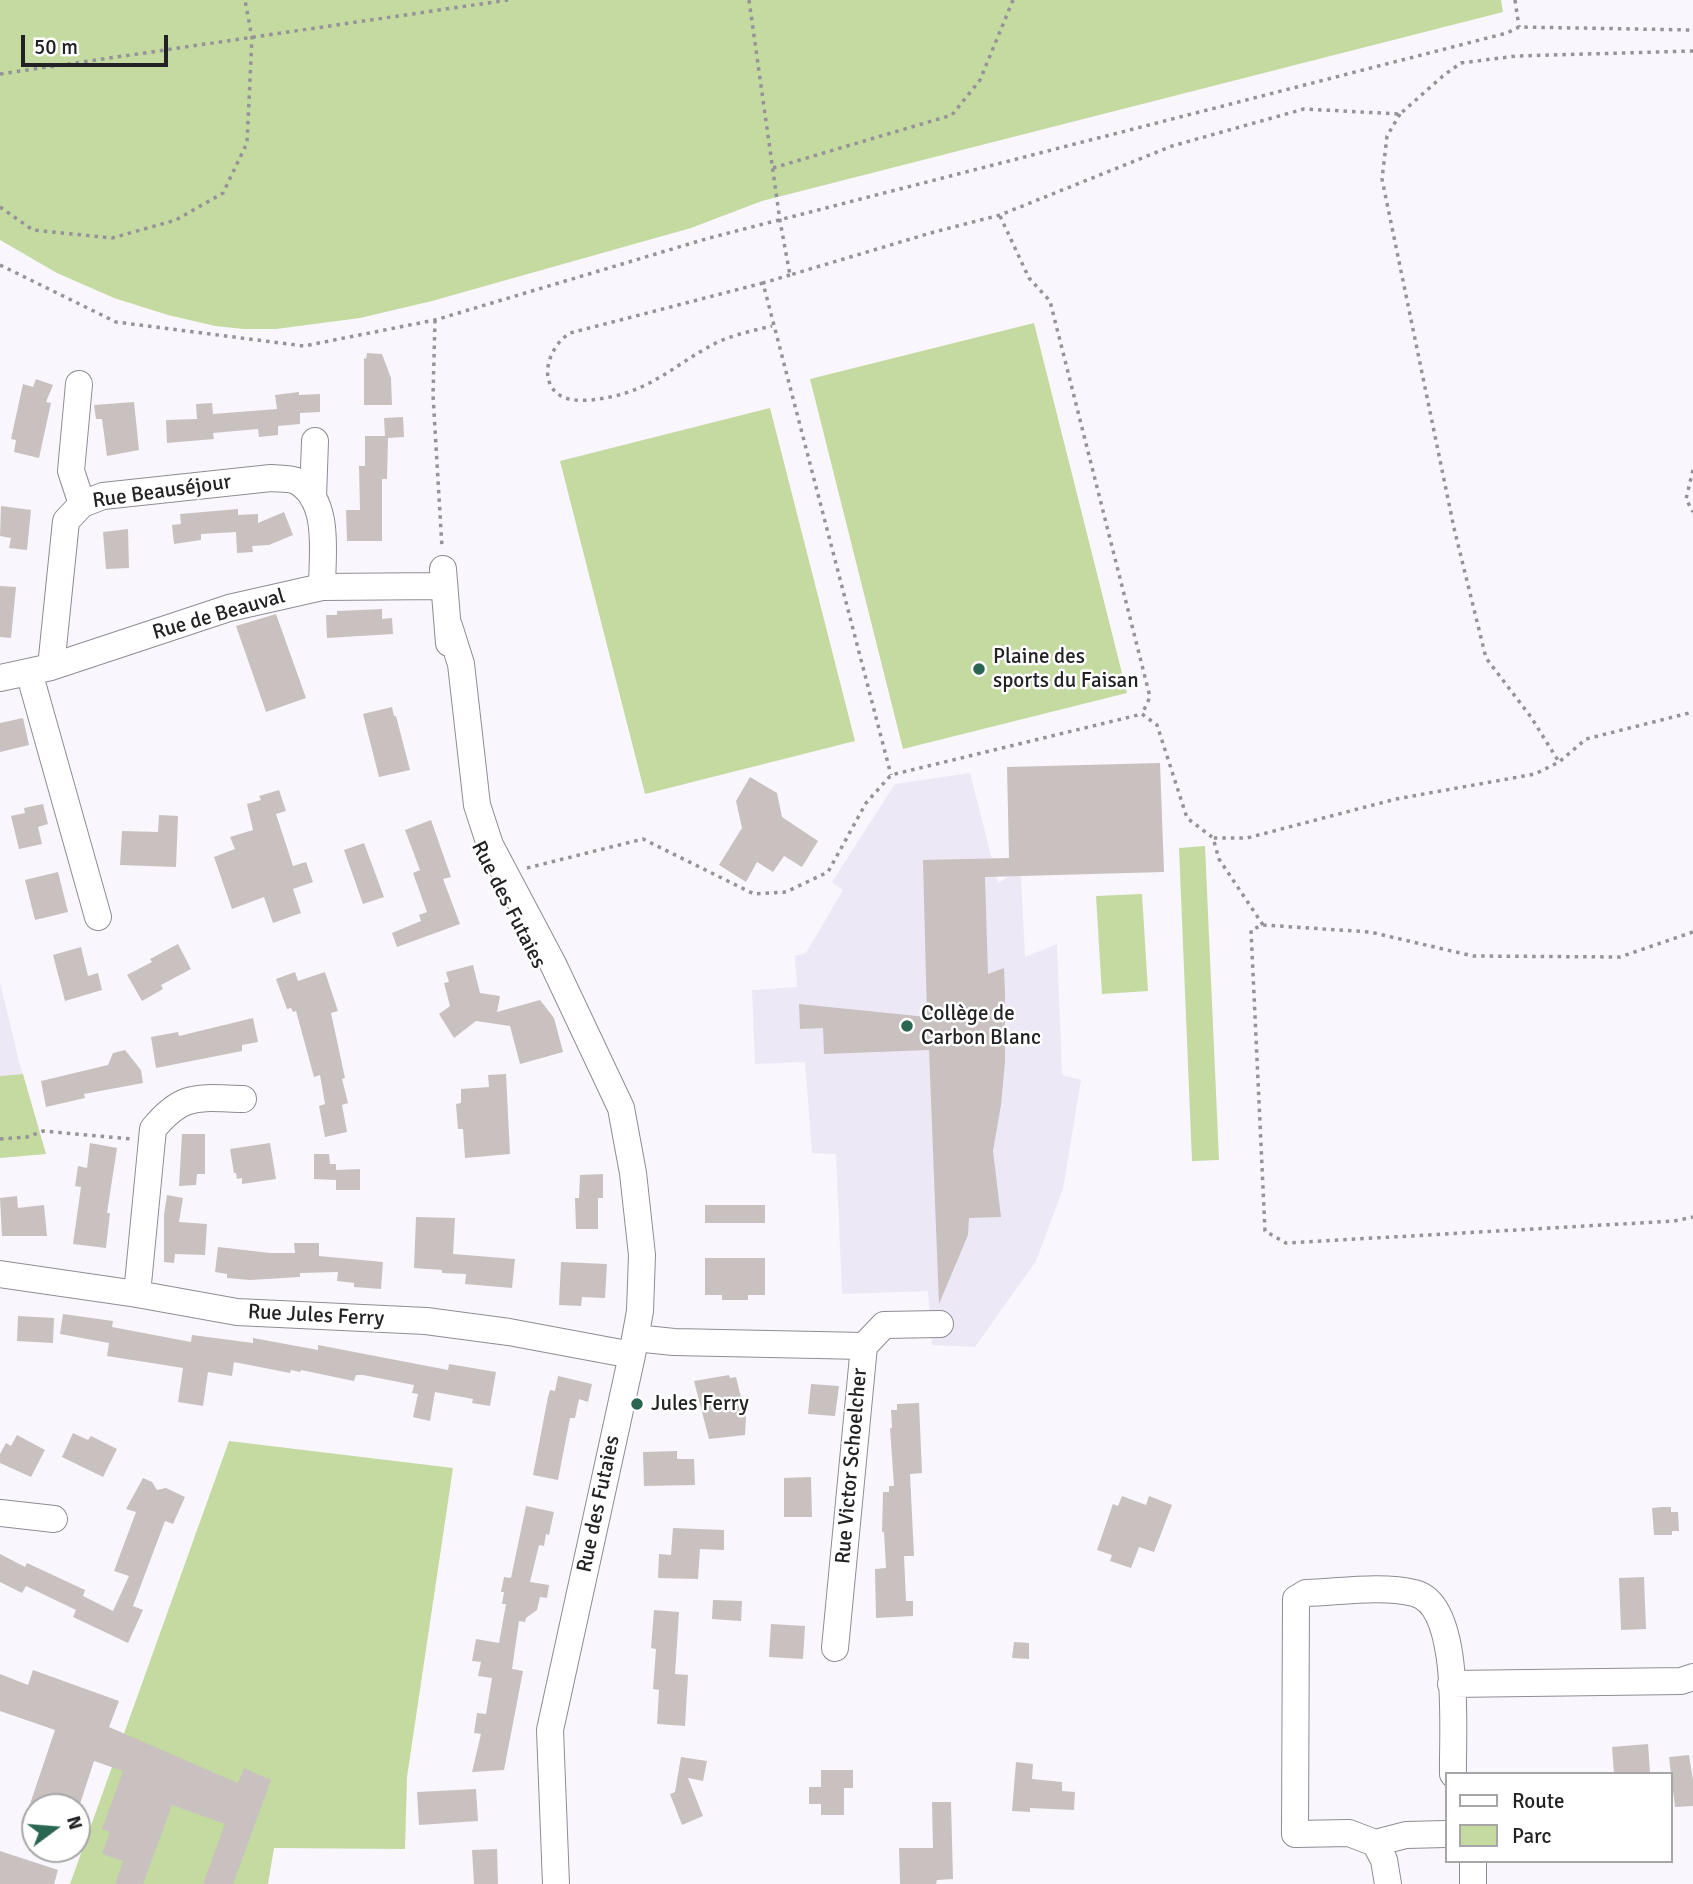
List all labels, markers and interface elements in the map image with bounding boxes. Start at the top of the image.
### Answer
scale bar [24,21,172,65]
text: 50 m [34,34,78,60]
street label: Rue Beauséjour [91,470,233,514]
street label: Rue de Beauval [150,584,288,646]
place label: Plaine des sports du Faisan [993,644,1139,694]
marker: Plaine des sports du Faisan [971,661,987,677]
street label: Rue des Futaies [465,837,551,973]
place label: Collège de Carbon Blanc [921,1001,1041,1051]
marker: Collège de Carbon Blanc [899,1018,915,1034]
street label: Rue Jules Ferry [247,1300,385,1332]
street label: Rue Victor Schoelcher [831,1367,873,1565]
place label: Jules Ferry [651,1391,749,1417]
marker: Jules Ferry [629,1396,645,1412]
street label: Rue des Futaies [572,1433,626,1575]
legend [1444,1772,1672,1863]
text: Route [1512,1788,1564,1814]
north arrow [21,1793,91,1863]
text: N [61,1813,88,1832]
text: Parc [1512,1823,1551,1849]

